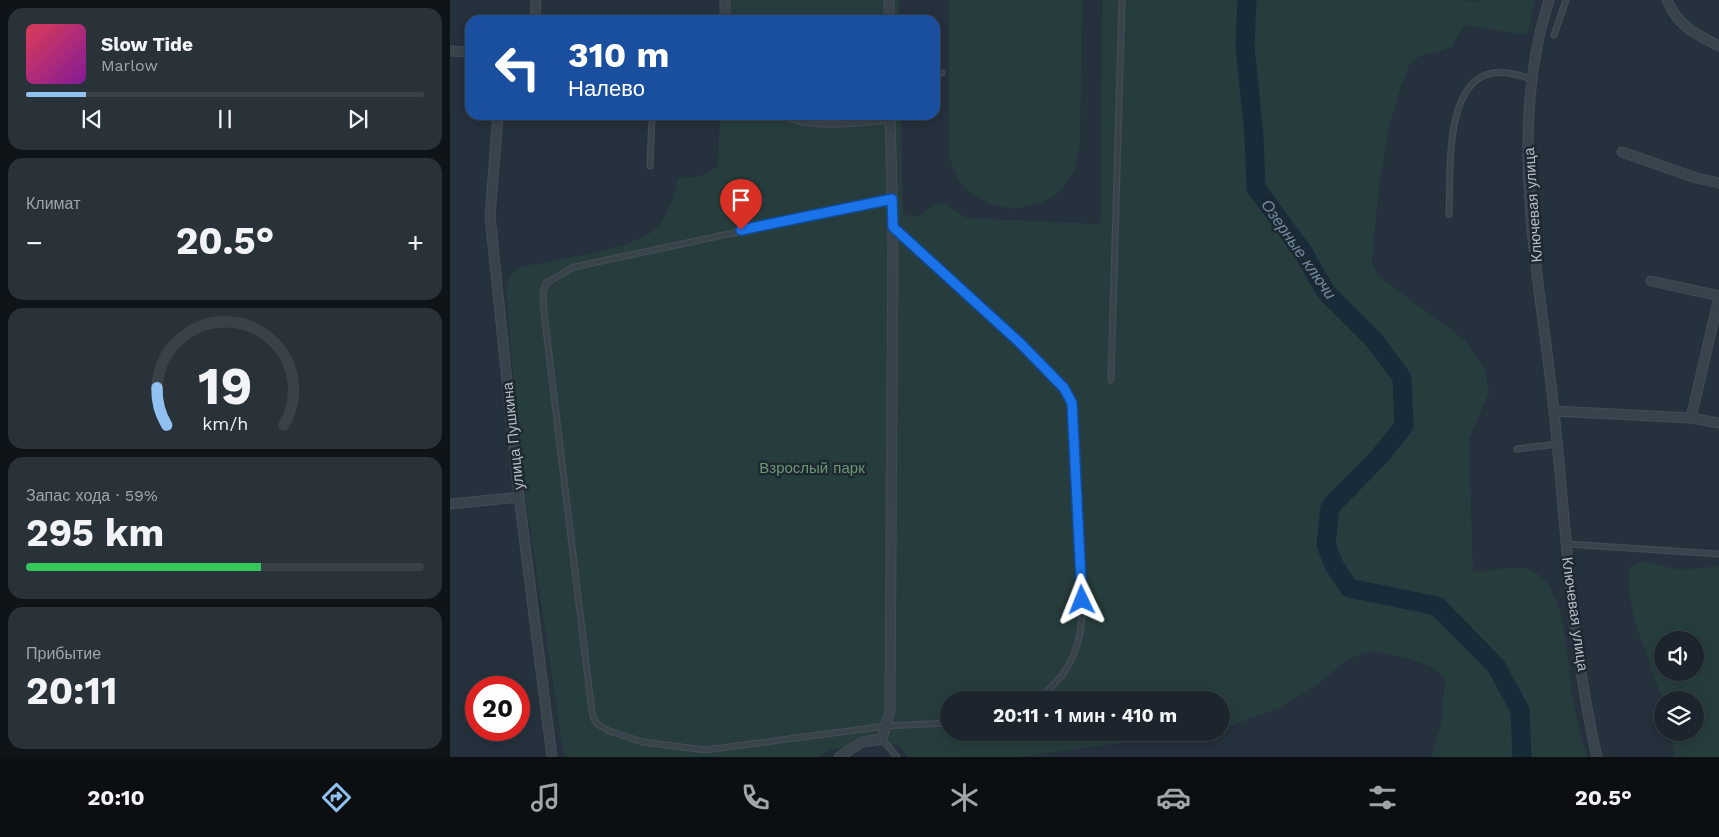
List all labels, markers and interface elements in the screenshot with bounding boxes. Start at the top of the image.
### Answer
text: Slow Tide [101,33,193,56]
text: 310 m [568,34,669,76]
icon: left [485,35,550,100]
text: Marlow [101,56,158,75]
text: Налево [568,76,645,101]
icon: previous [78,105,106,133]
icon: pause [211,105,239,133]
icon: next [344,105,372,133]
street label: Ключевая улица [1520,146,1546,263]
pin [720,179,762,230]
icon: arrive [727,186,755,214]
text: Климат [26,194,80,213]
water label: Озерные ключи [1257,196,1340,303]
text: 20.5° [176,219,274,263]
text: − [26,226,43,259]
text: + [407,226,424,259]
text: 19 [198,356,252,417]
street label: улица Пушкина [498,381,528,491]
text: km/h [202,413,248,434]
park label: Взрослый парк [759,459,865,477]
text: Запас хода · 59% [26,486,158,505]
text: 295 km [26,511,164,555]
street label: Ключевая улица [1558,556,1592,673]
position arrow [1055,573,1107,625]
map controls [1654,631,1704,741]
button: sound [1654,631,1704,681]
text: Прибытие [26,644,101,663]
text: 20:11 [26,669,117,713]
speed limit sign: 20 [465,676,530,741]
button: layers [1654,691,1704,741]
text: 20:11 · 1 мин · 410 m [993,704,1177,727]
icon: directions [319,780,354,815]
icon: music [528,780,563,815]
icon: phone [738,780,773,815]
icon: climate [947,780,982,815]
icon: car [1156,780,1191,815]
icon: filters [1365,780,1400,815]
text: 20:10 [87,785,145,810]
text: 20.5° [1575,785,1632,810]

